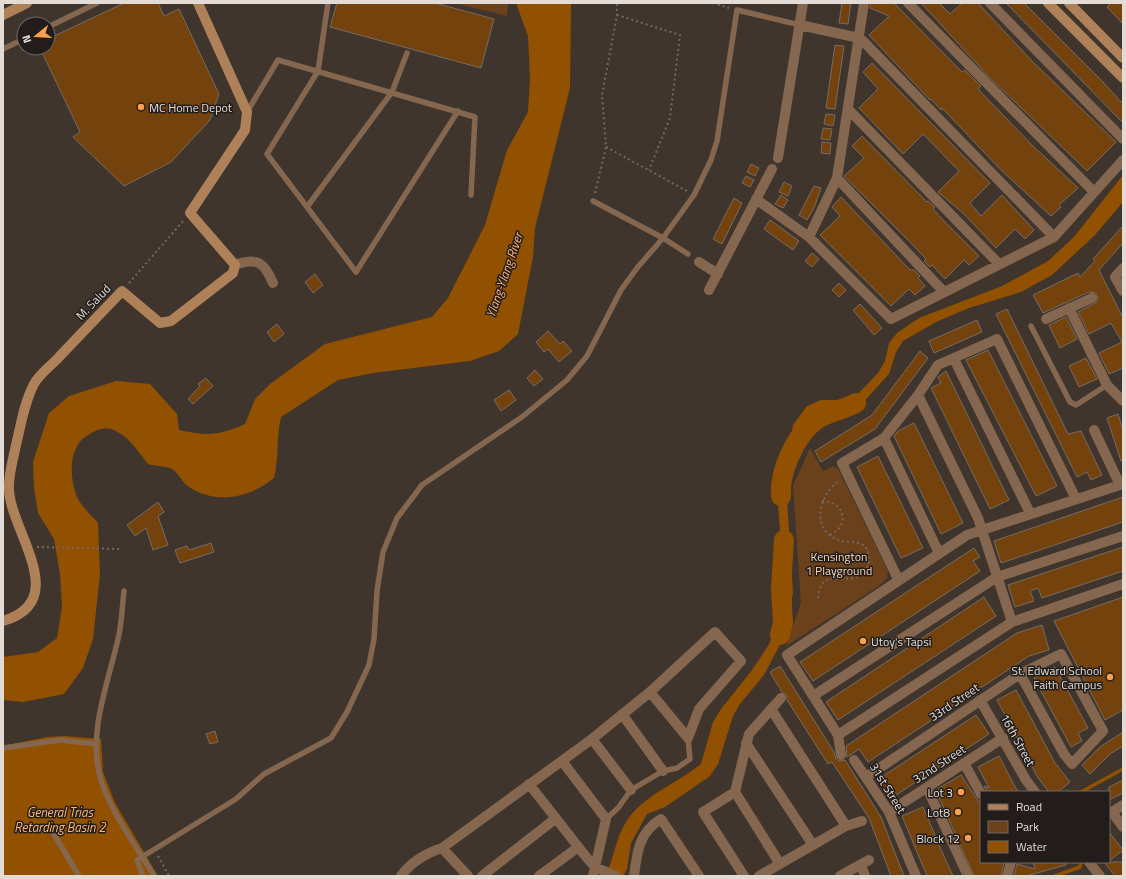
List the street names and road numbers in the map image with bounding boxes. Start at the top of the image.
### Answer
street label: M. Salud [71,280,115,324]
street label: 33rd Street [925,678,984,726]
street label: 16th Street [996,710,1041,771]
street label: 32nd Street [909,739,970,788]
street label: 31st Street [865,759,912,818]

